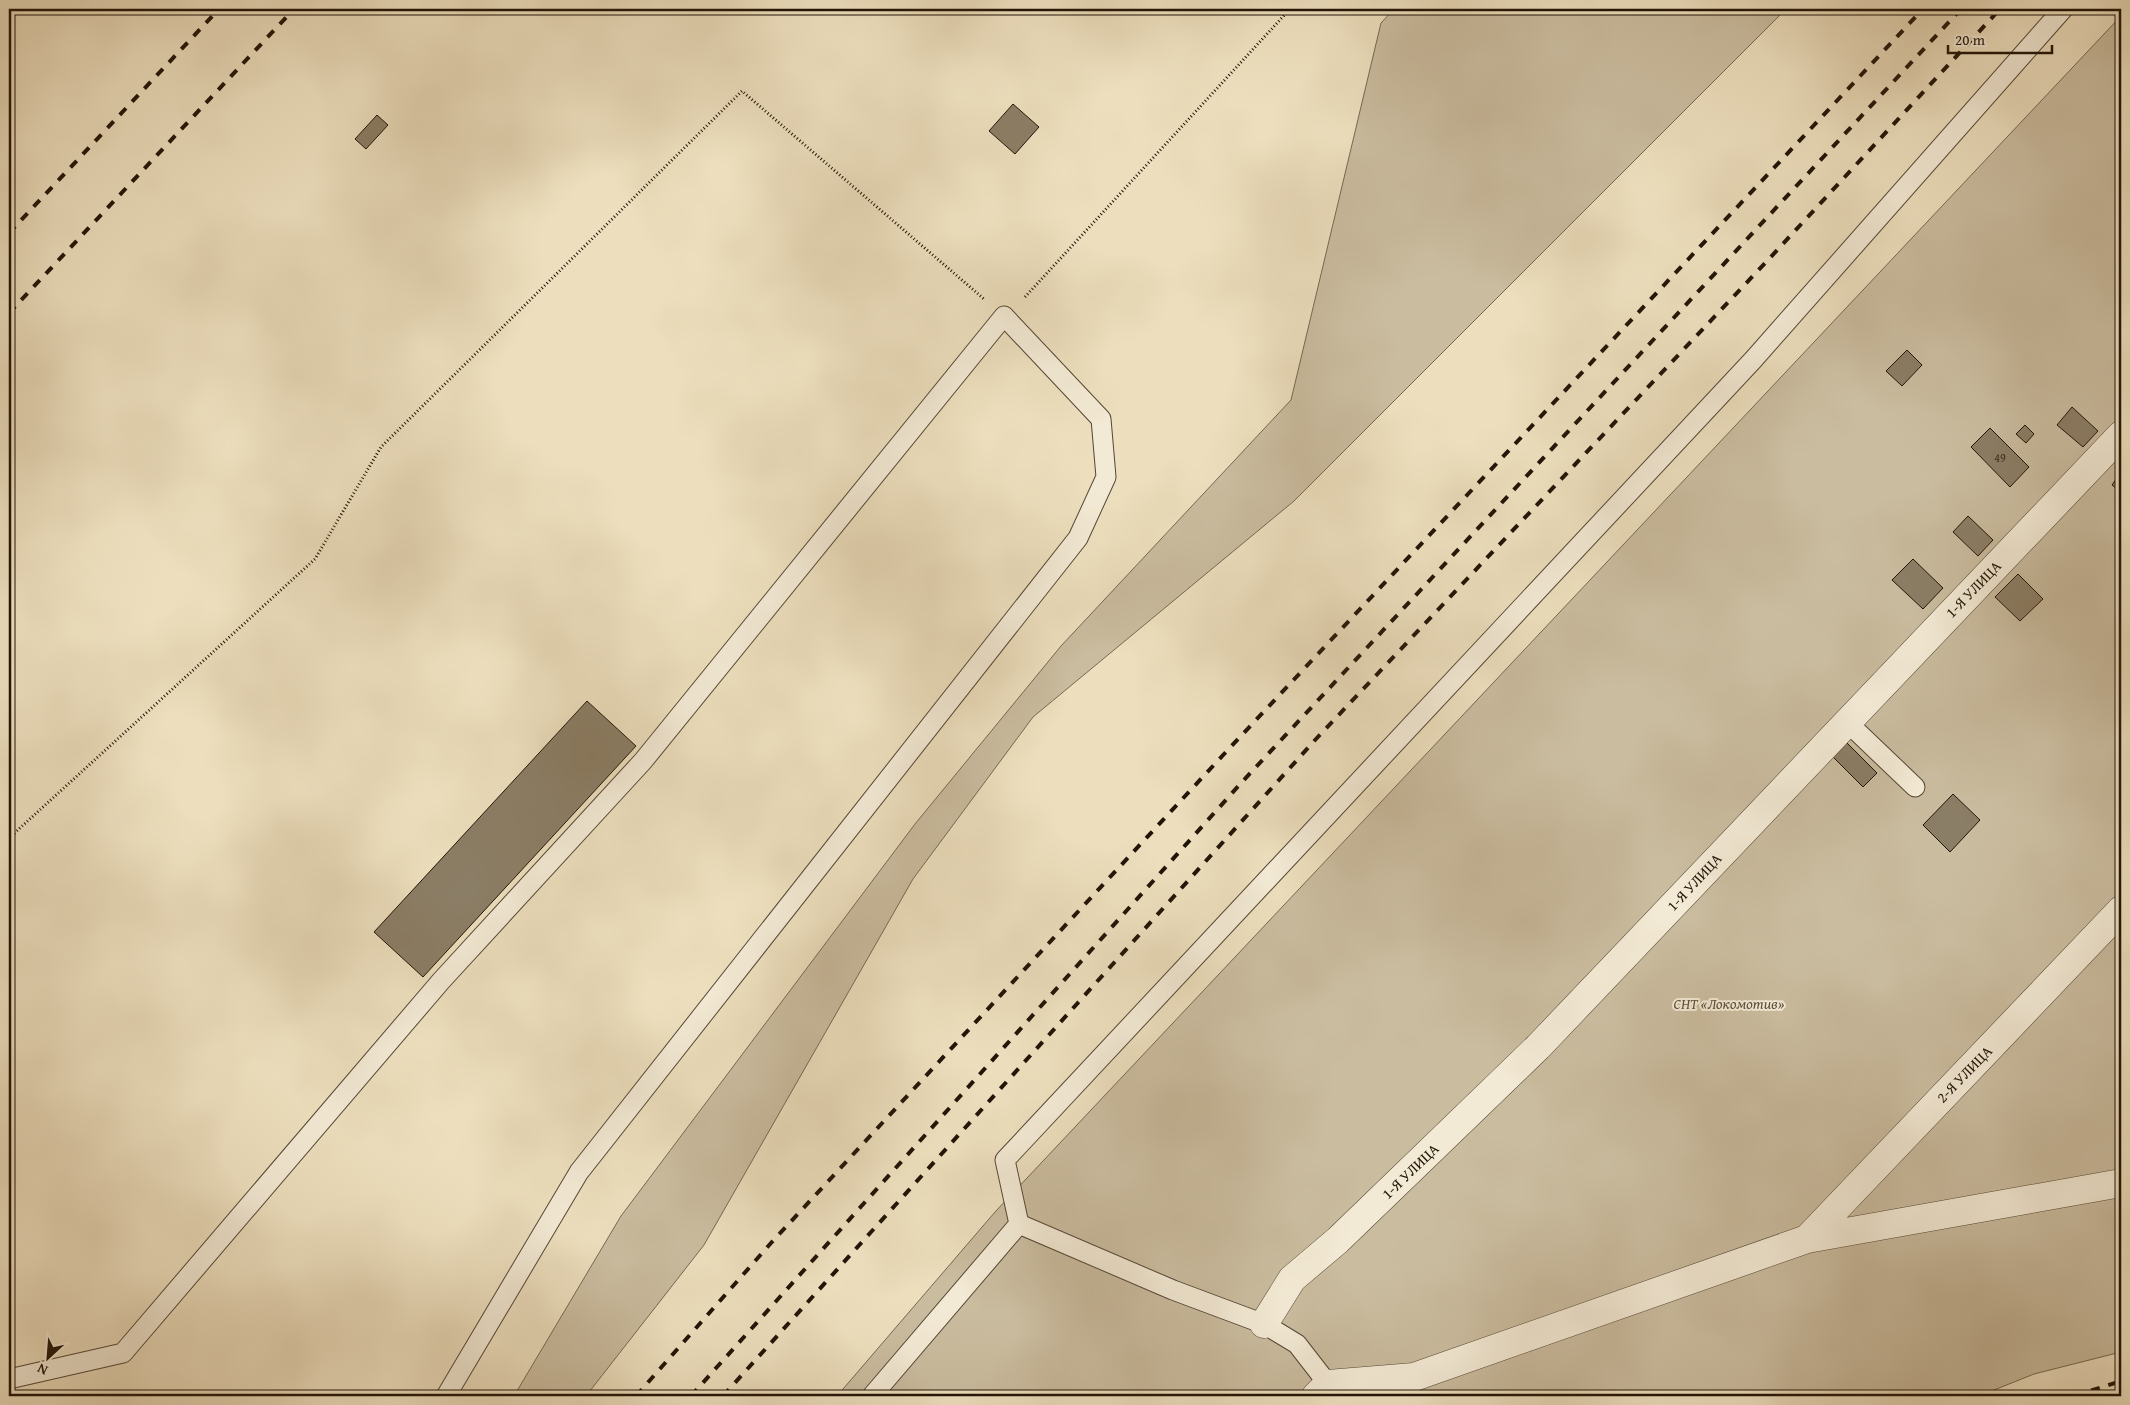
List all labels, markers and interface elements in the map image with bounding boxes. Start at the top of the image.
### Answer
scale bar [1948,22,2051,54]
text: 20 m [1955,29,1986,50]
house number: 49 [1994,449,2006,466]
street label: 1-Я УЛИЦА [1940,556,2006,622]
street label: 1-Я УЛИЦА [1662,848,1726,916]
park label: СНТ «Локомотив» [1674,993,1785,1014]
street label: 2-Я УЛИЦА [1931,1041,1997,1107]
street label: 1-Я УЛИЦА [1377,1138,1443,1204]
north arrow [22,1332,72,1382]
text: N [33,1358,51,1381]

